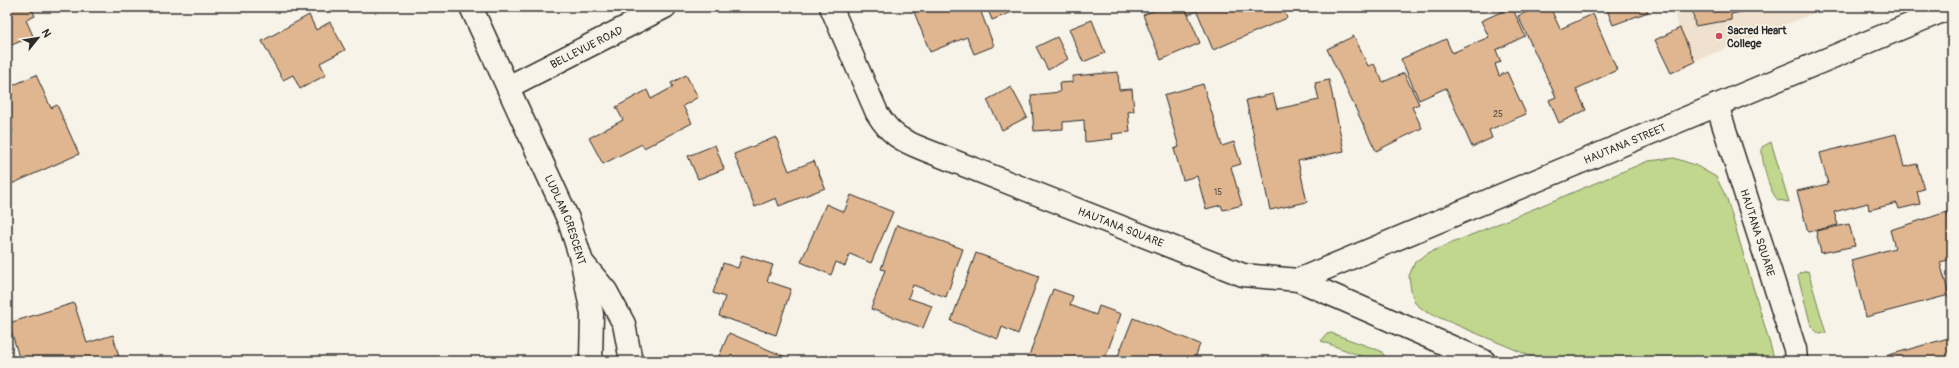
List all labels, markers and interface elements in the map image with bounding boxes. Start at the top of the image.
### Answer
north arrow [18,18,58,58]
street label: BELLEVUE ROAD [548,23,625,71]
place label: Sacred Heart College [1727,24,1787,50]
text: N [39,27,54,40]
marker: Sacred Heart College [1714,31,1724,41]
house number: 25 [1493,109,1503,120]
street label: HAUTANA STREET [1582,121,1668,167]
street label: LUDLAM CRESCENT [542,173,589,266]
house number: 15 [1214,187,1222,198]
street label: HAUTANA SQUARE [1738,187,1778,278]
street label: HAUTANA SQUARE [1076,204,1166,250]

